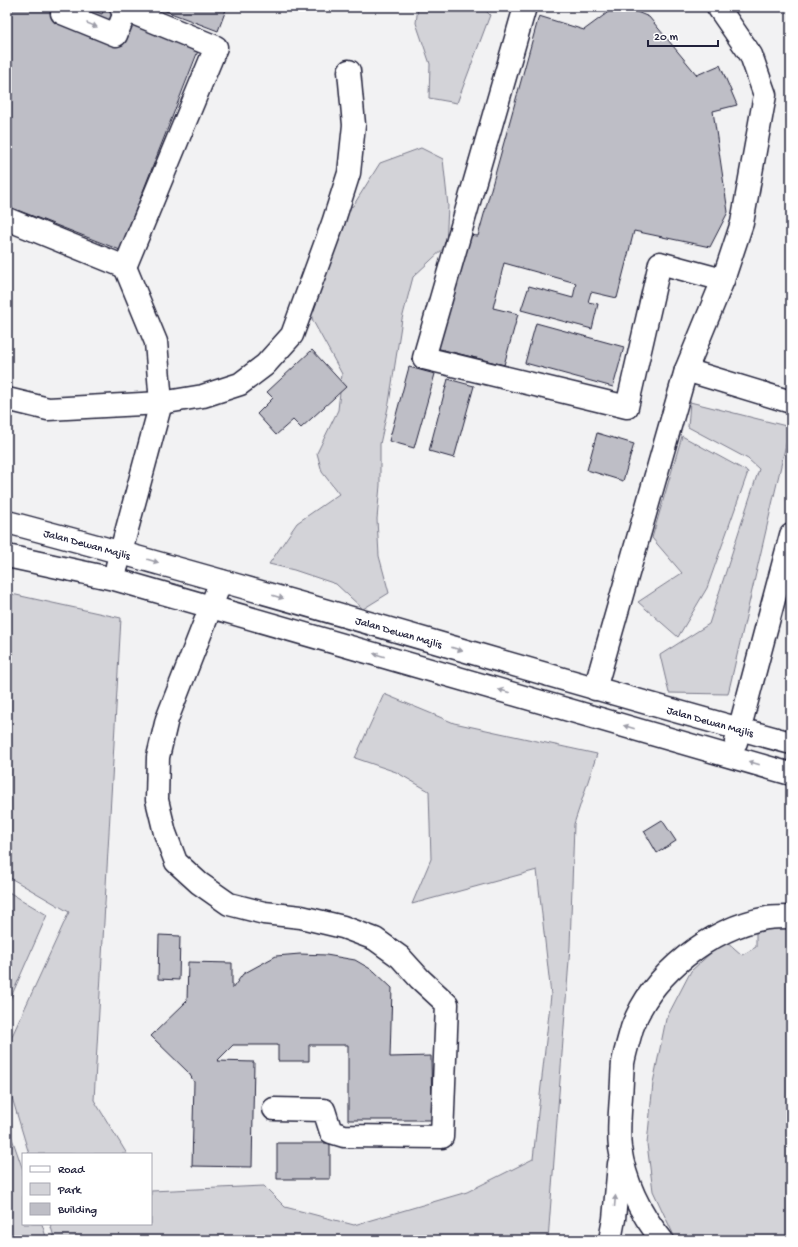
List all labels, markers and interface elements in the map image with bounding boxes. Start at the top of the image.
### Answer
scale bar [648,22,718,48]
one-way arrow [86,23,98,29]
text: 20 m [654,31,679,45]
street label: Jalan Dewan Majlis [42,528,132,563]
one-way arrow [147,558,159,564]
one-way arrow [272,594,284,600]
street label: Jalan Dewan Majlis [354,615,444,652]
one-way arrow [451,646,463,652]
one-way arrow [372,652,384,658]
one-way arrow [497,688,509,694]
street label: Jalan Dewan Majlis [665,705,756,741]
one-way arrow [622,724,634,730]
one-way arrow [747,760,759,766]
legend [22,1153,152,1225]
text: Road [58,1164,85,1178]
text: Park [57,1184,83,1198]
one-way arrow [612,1195,619,1207]
text: Building [57,1204,97,1218]

